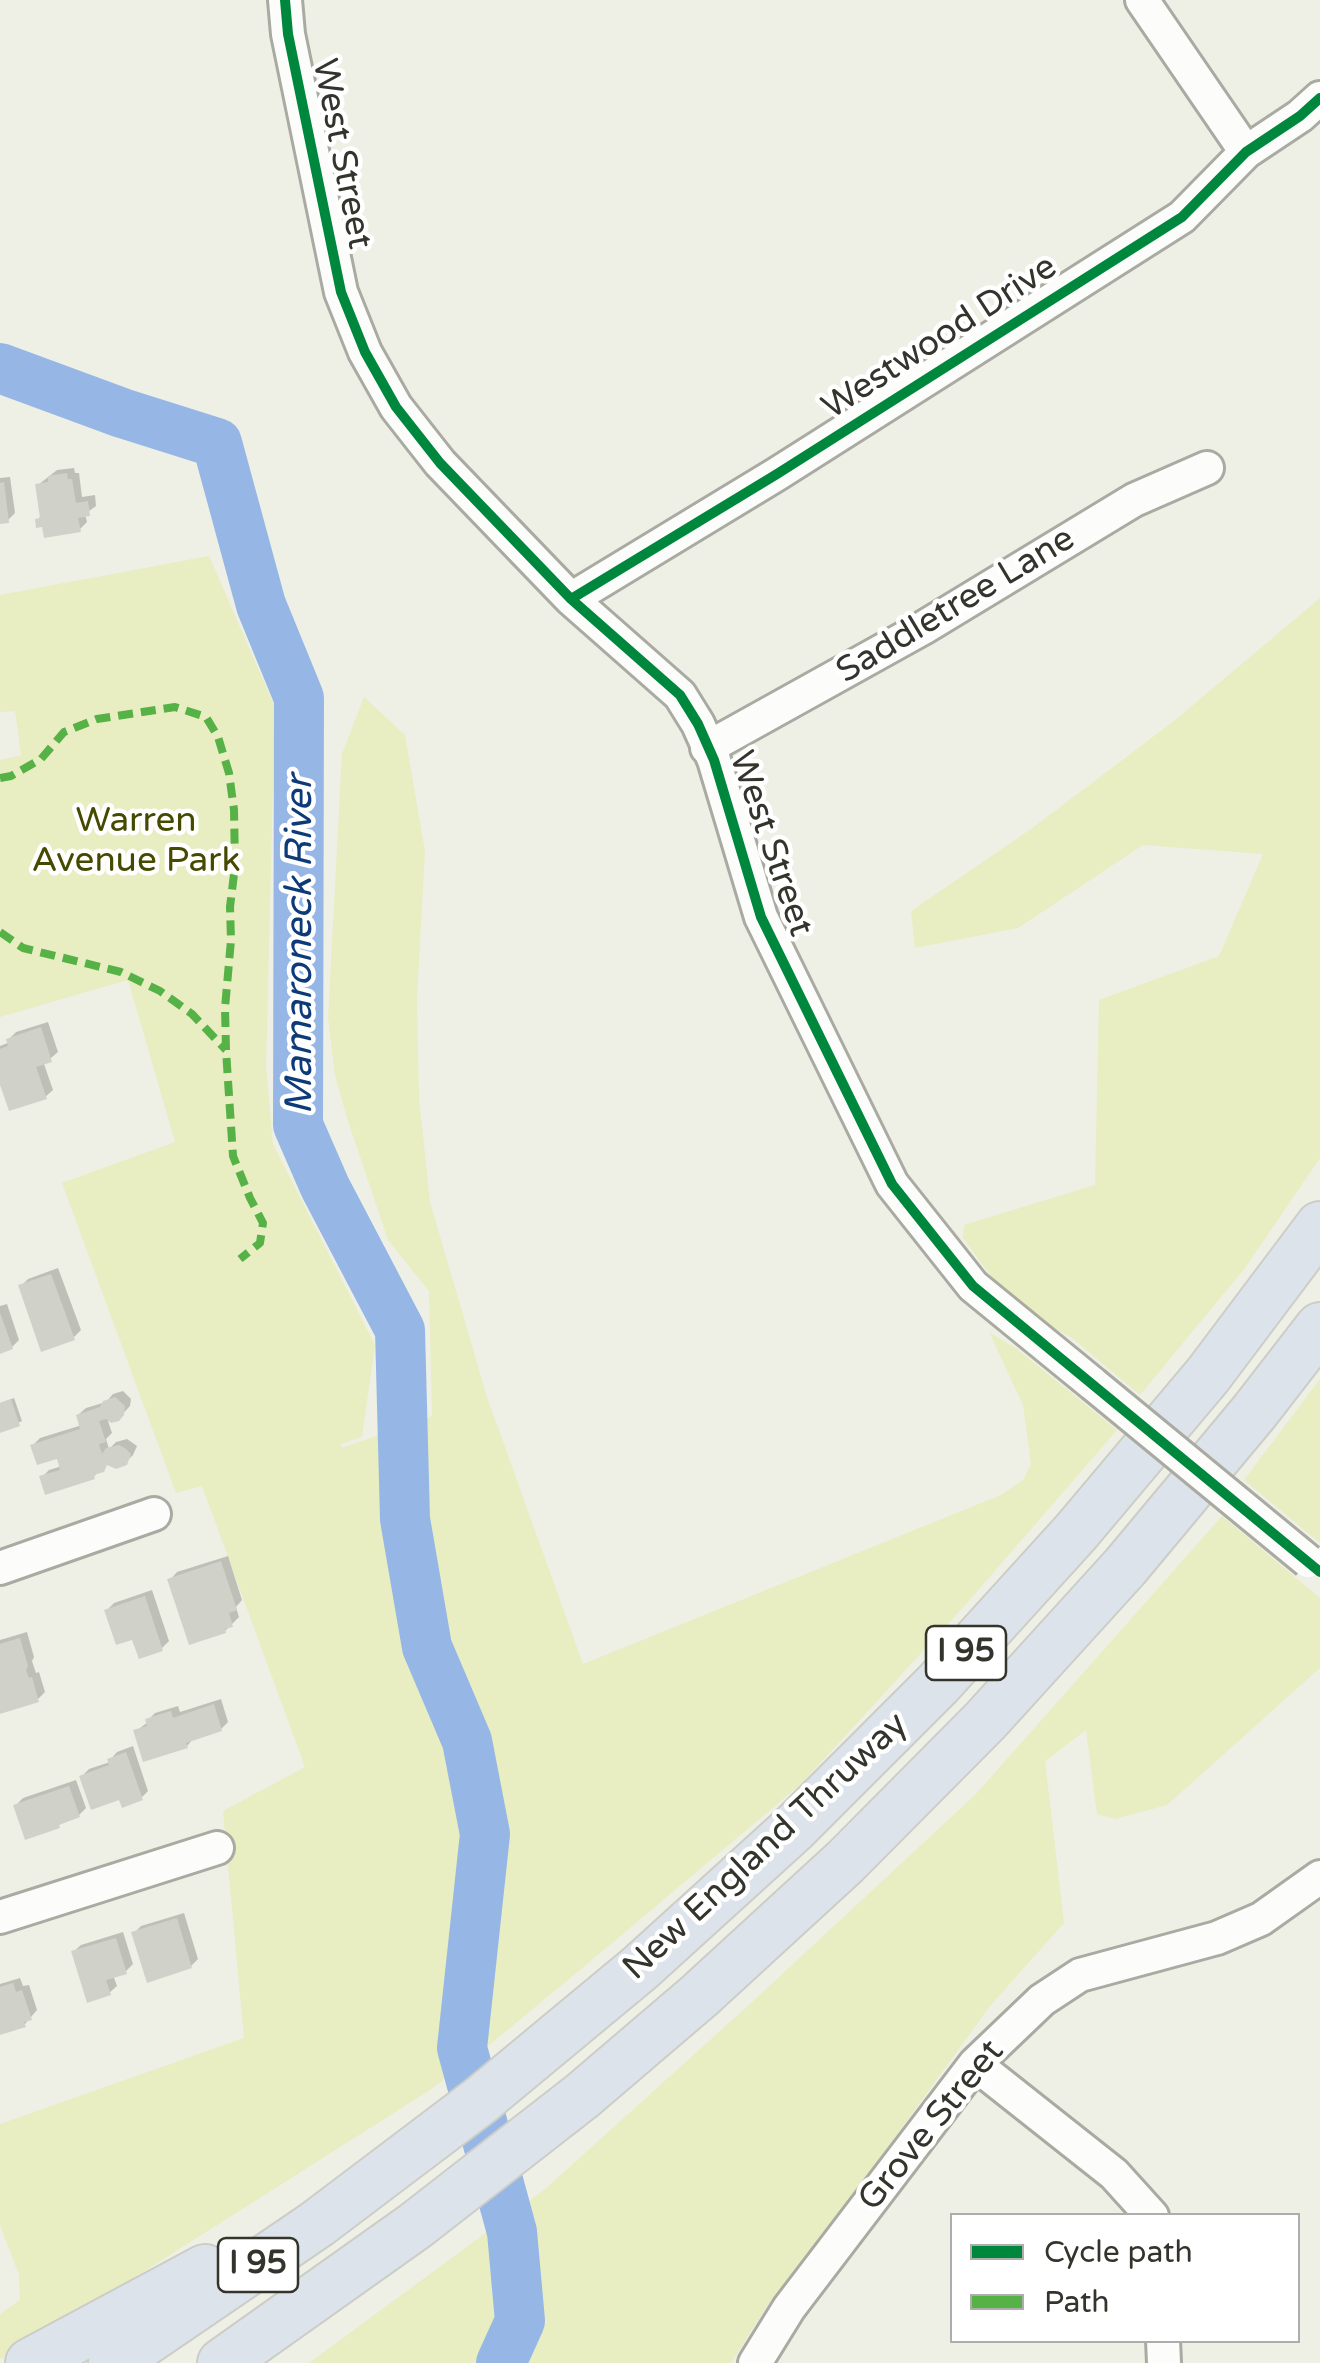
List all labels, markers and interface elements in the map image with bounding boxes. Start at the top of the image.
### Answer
street label: West Street [302,55,380,253]
street label: Westwood Drive [815,247,1065,429]
street label: Saddletree Lane [830,519,1082,693]
street label: West Street [719,746,821,942]
water label: Mamaroneck River [278,775,324,1115]
park label: Warren Avenue Park [31,801,241,883]
road number: I 95 [926,1626,1006,1680]
street label: New England Thruway [615,1704,917,1990]
street label: Grove Street [850,2032,1014,2220]
legend [950,2213,1300,2343]
text: Cycle path [1044,2234,1193,2271]
road number: I 95 [218,2238,298,2292]
text: Path [1044,2284,1110,2321]

